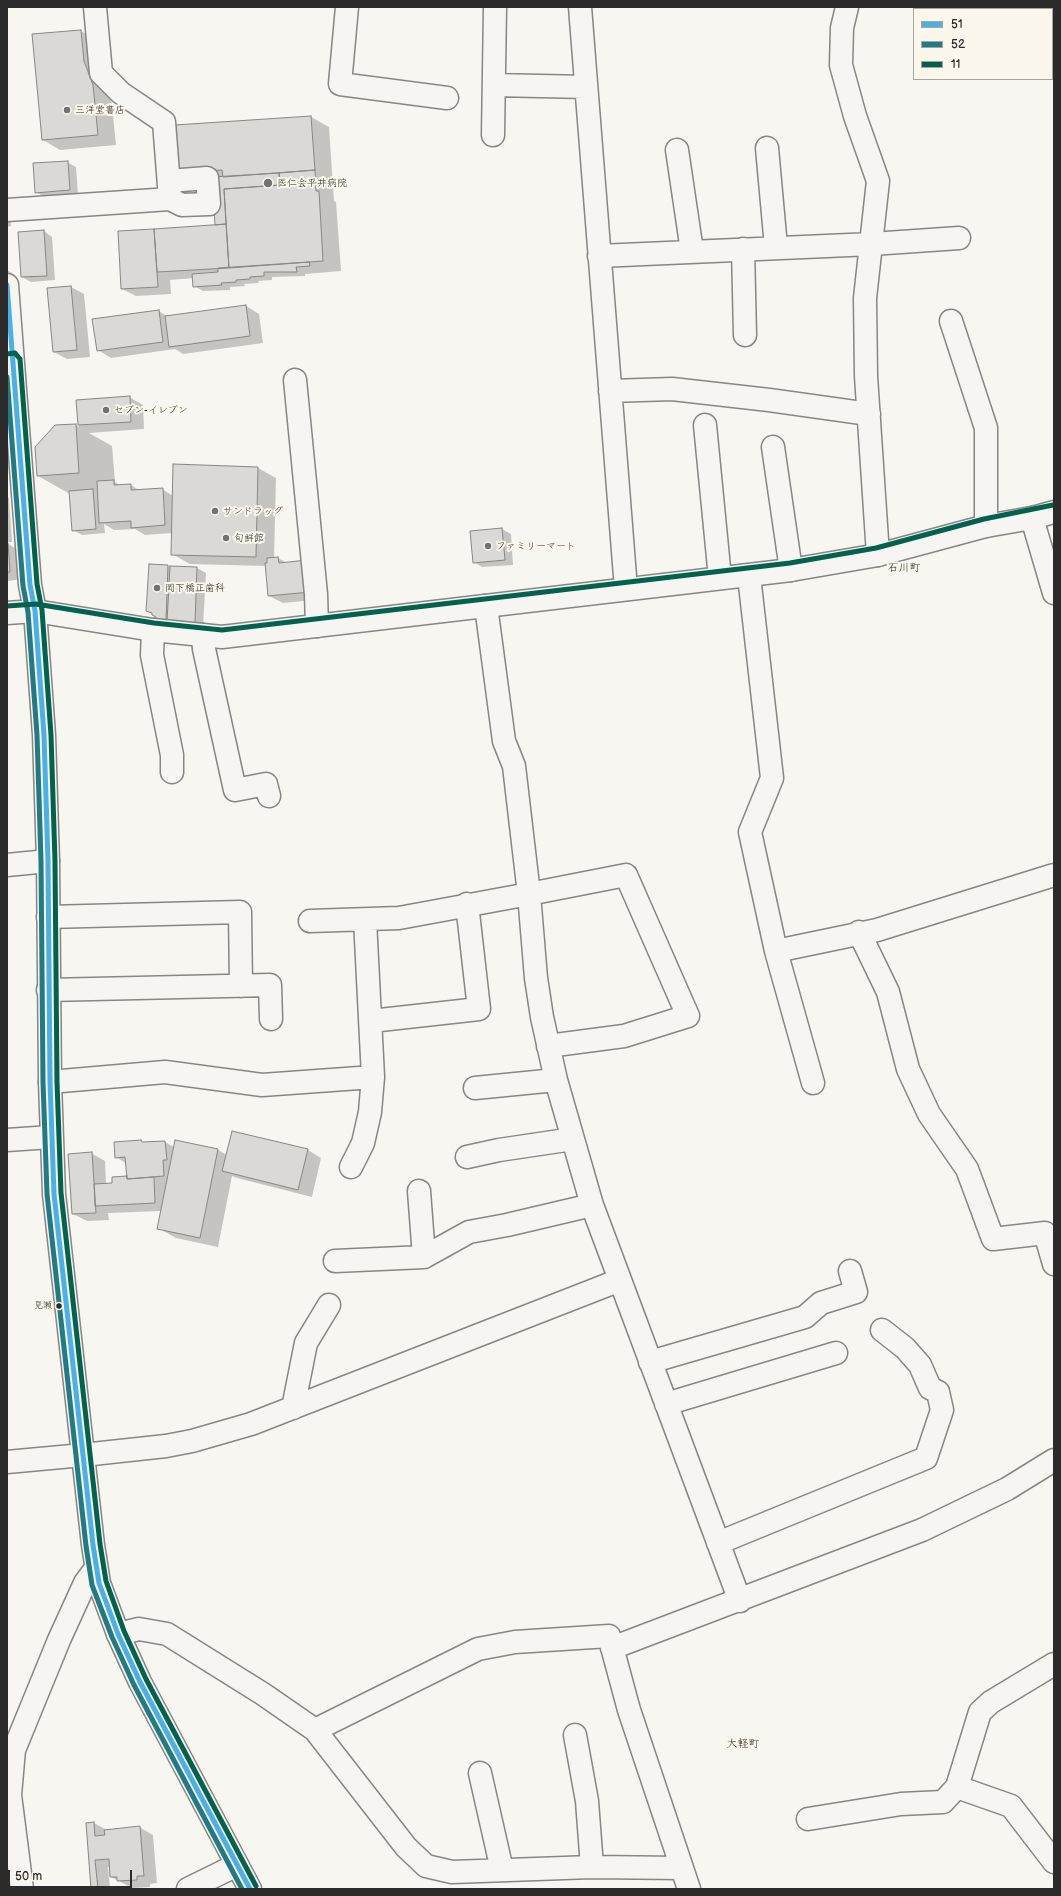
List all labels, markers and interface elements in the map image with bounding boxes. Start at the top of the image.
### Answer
legend [913,8,1053,80]
text: 51 [951,17,963,32]
text: 52 [951,37,965,52]
text: 11 [951,57,960,72]
place label: 三洋堂書店 [75,104,125,116]
marker: 三洋堂書店 [62,105,72,115]
marker: 医仁会平井病院 [262,177,274,189]
place label: 医仁会平井病院 [277,177,347,189]
place label: セブン-イレブン [114,404,188,416]
marker: セブン-イレブン [101,405,111,415]
place label: サンドラッグ [223,505,283,517]
marker: サンドラッグ [210,506,220,516]
place label: 旬鮮館 [234,532,264,544]
marker: 旬鮮館 [221,533,231,543]
place label: ファミリーマート [496,540,576,552]
marker: ファミリーマート [483,541,493,551]
district label: 石川町 [888,561,920,575]
place label: 岡下橋正歯科 [165,582,225,594]
marker: 岡下橋正歯科 [152,583,162,593]
place label: 見瀬 [34,1301,52,1311]
marker: 見瀬 [54,1301,64,1311]
district label: 大軽町 [727,1737,759,1751]
scale bar [10,1862,134,1888]
text: 50 m [15,1869,42,1884]

